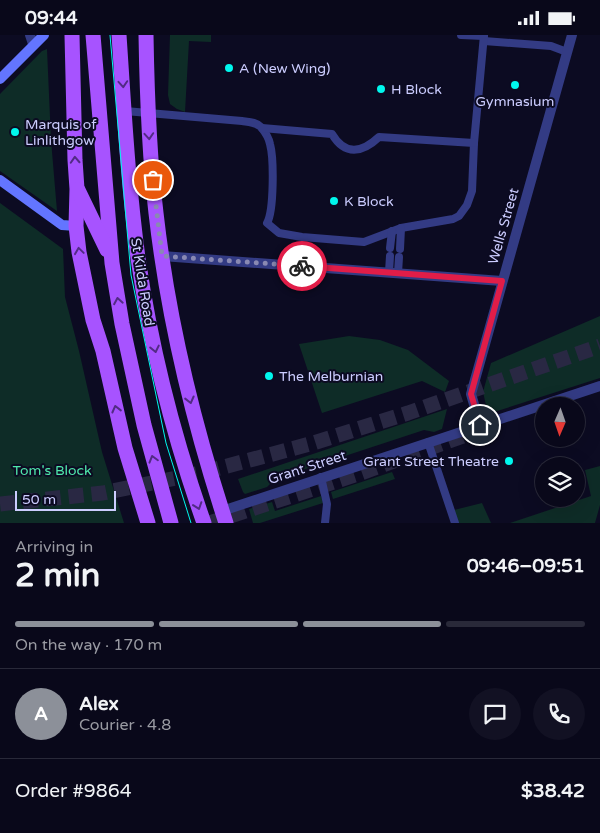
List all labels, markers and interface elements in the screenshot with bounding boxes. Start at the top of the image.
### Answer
text: 09:44 [25,7,78,29]
place label: A (New Wing) [239,60,330,77]
marker: A (New Wing) [223,62,235,74]
marker: Gymnasium [509,79,521,91]
one-way arrow [117,80,128,88]
place label: H Block [391,81,442,98]
marker: H Block [375,83,387,95]
place label: Gymnasium [476,93,554,110]
place label: Marquis of Linlithgow [25,116,97,149]
marker: Marquis of Linlithgow [9,126,21,138]
one-way arrow [143,132,154,140]
one-way arrow [70,155,81,163]
pin [132,159,174,201]
icon: bag [139,166,167,194]
street label: Wells Street [484,185,523,266]
place label: K Block [344,193,394,210]
marker: K Block [328,195,340,207]
street label: St Kilda Road [127,237,158,327]
courier [277,241,327,291]
one-way arrow [74,246,85,254]
icon: bike [288,252,316,280]
one-way arrow [114,296,124,305]
one-way arrow [149,344,160,353]
place label: The Melburnian [279,368,383,385]
marker: The Melburnian [263,370,275,382]
one-way arrow [185,396,195,404]
north arrow [535,397,585,447]
map controls [535,397,585,507]
one-way arrow [111,404,122,413]
pin [459,404,501,446]
icon: home [466,411,494,439]
street label: Grant Street [266,447,349,488]
place label: Grant Street Theatre [363,453,499,470]
one-way arrow [148,455,159,464]
marker: Grant Street Theatre [503,455,515,467]
button: layers [535,457,585,507]
park label: Tom's Block [12,462,92,479]
scale bar [15,488,116,511]
text: 50 m [22,491,56,508]
one-way arrow [192,501,202,509]
text: Arriving in [15,537,93,557]
text: 09:46–09:51 [467,555,585,577]
text: 2 min [15,557,100,595]
text: On the way · 170 m [15,635,162,655]
button: chat [469,688,521,740]
button: phone [533,688,585,740]
text: Alex [79,693,119,715]
text: A [34,703,48,725]
text: Courier · 4.8 [79,715,171,735]
text: Order #9864 [15,780,132,802]
text: $38.42 [521,780,585,802]

